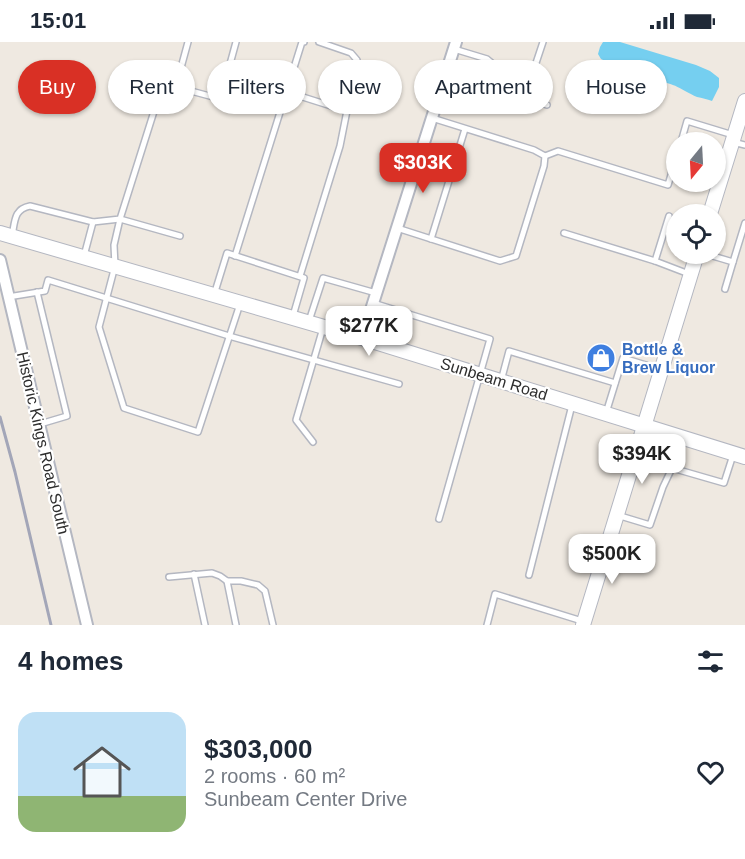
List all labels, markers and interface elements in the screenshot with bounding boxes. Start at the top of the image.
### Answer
text: 15:01 [30,8,86,33]
chip: Buy [18,60,96,114]
chip: Rent [108,60,195,114]
chip: Filters [207,60,306,114]
chip: New [318,60,402,114]
chip: Apartment [414,60,553,114]
chip: House [565,60,667,114]
north arrow [666,132,726,192]
map controls [666,132,726,264]
pin: $303K [381,143,465,194]
text: $303K [394,151,452,173]
button: locate [666,204,726,264]
pin: $277K [327,306,411,357]
text: $277K [340,314,398,336]
place label: Bottle & Brew Liquor [622,341,715,376]
shop icon: Bottle & Brew Liquor [585,342,617,374]
street label: Historic Kings Road South [14,350,72,536]
street label: Sunbeam Road [438,355,550,403]
pin: $394K [600,434,684,485]
text: $394K [613,442,671,464]
pin: $500K [570,534,654,585]
text: $500K [583,542,641,564]
icon: filters [694,645,727,678]
text: 4 homes [18,646,124,676]
text: $303,000 [204,734,312,764]
icon: home [66,736,138,808]
icon: heart [694,756,727,789]
text: 2 rooms · 60 m² [204,765,345,787]
text: Sunbeam Center Drive [204,788,407,810]

